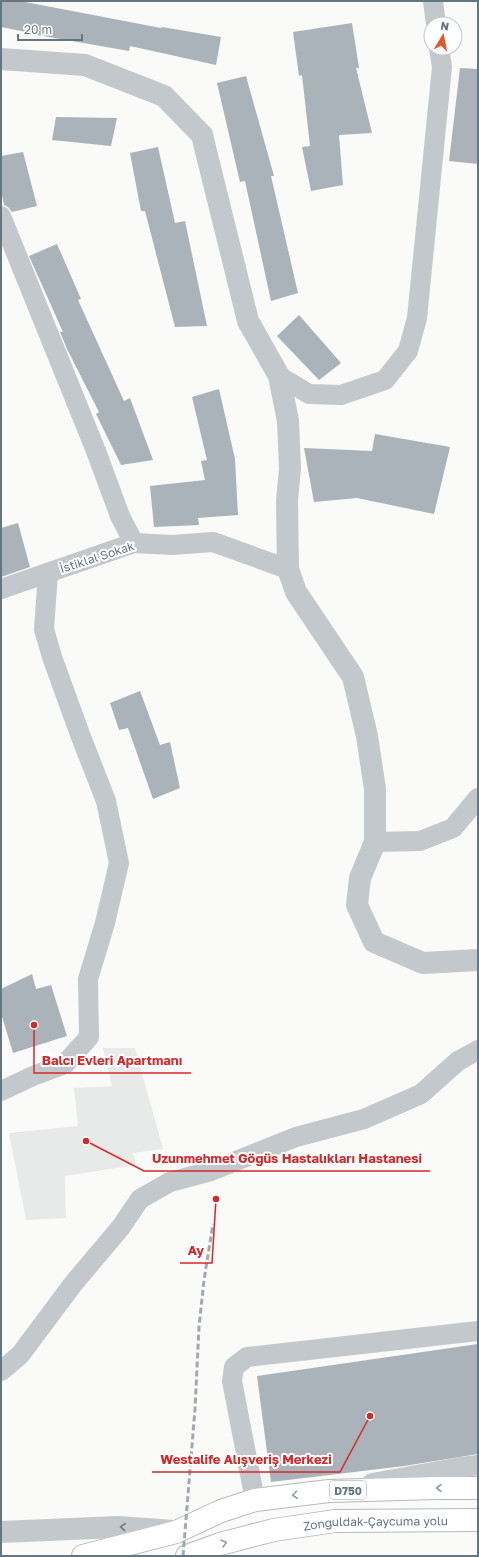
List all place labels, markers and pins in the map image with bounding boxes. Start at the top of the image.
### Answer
callout: Balcı Evleri Apartmanı [34,1048,191,1073]
callout: Uzunmehmet Göğüs Hastalıkları Hastanesi [144,1146,430,1171]
callout: Ay [180,1238,212,1263]
callout: Westalife Alışveriş Merkezi [152,1447,340,1472]

